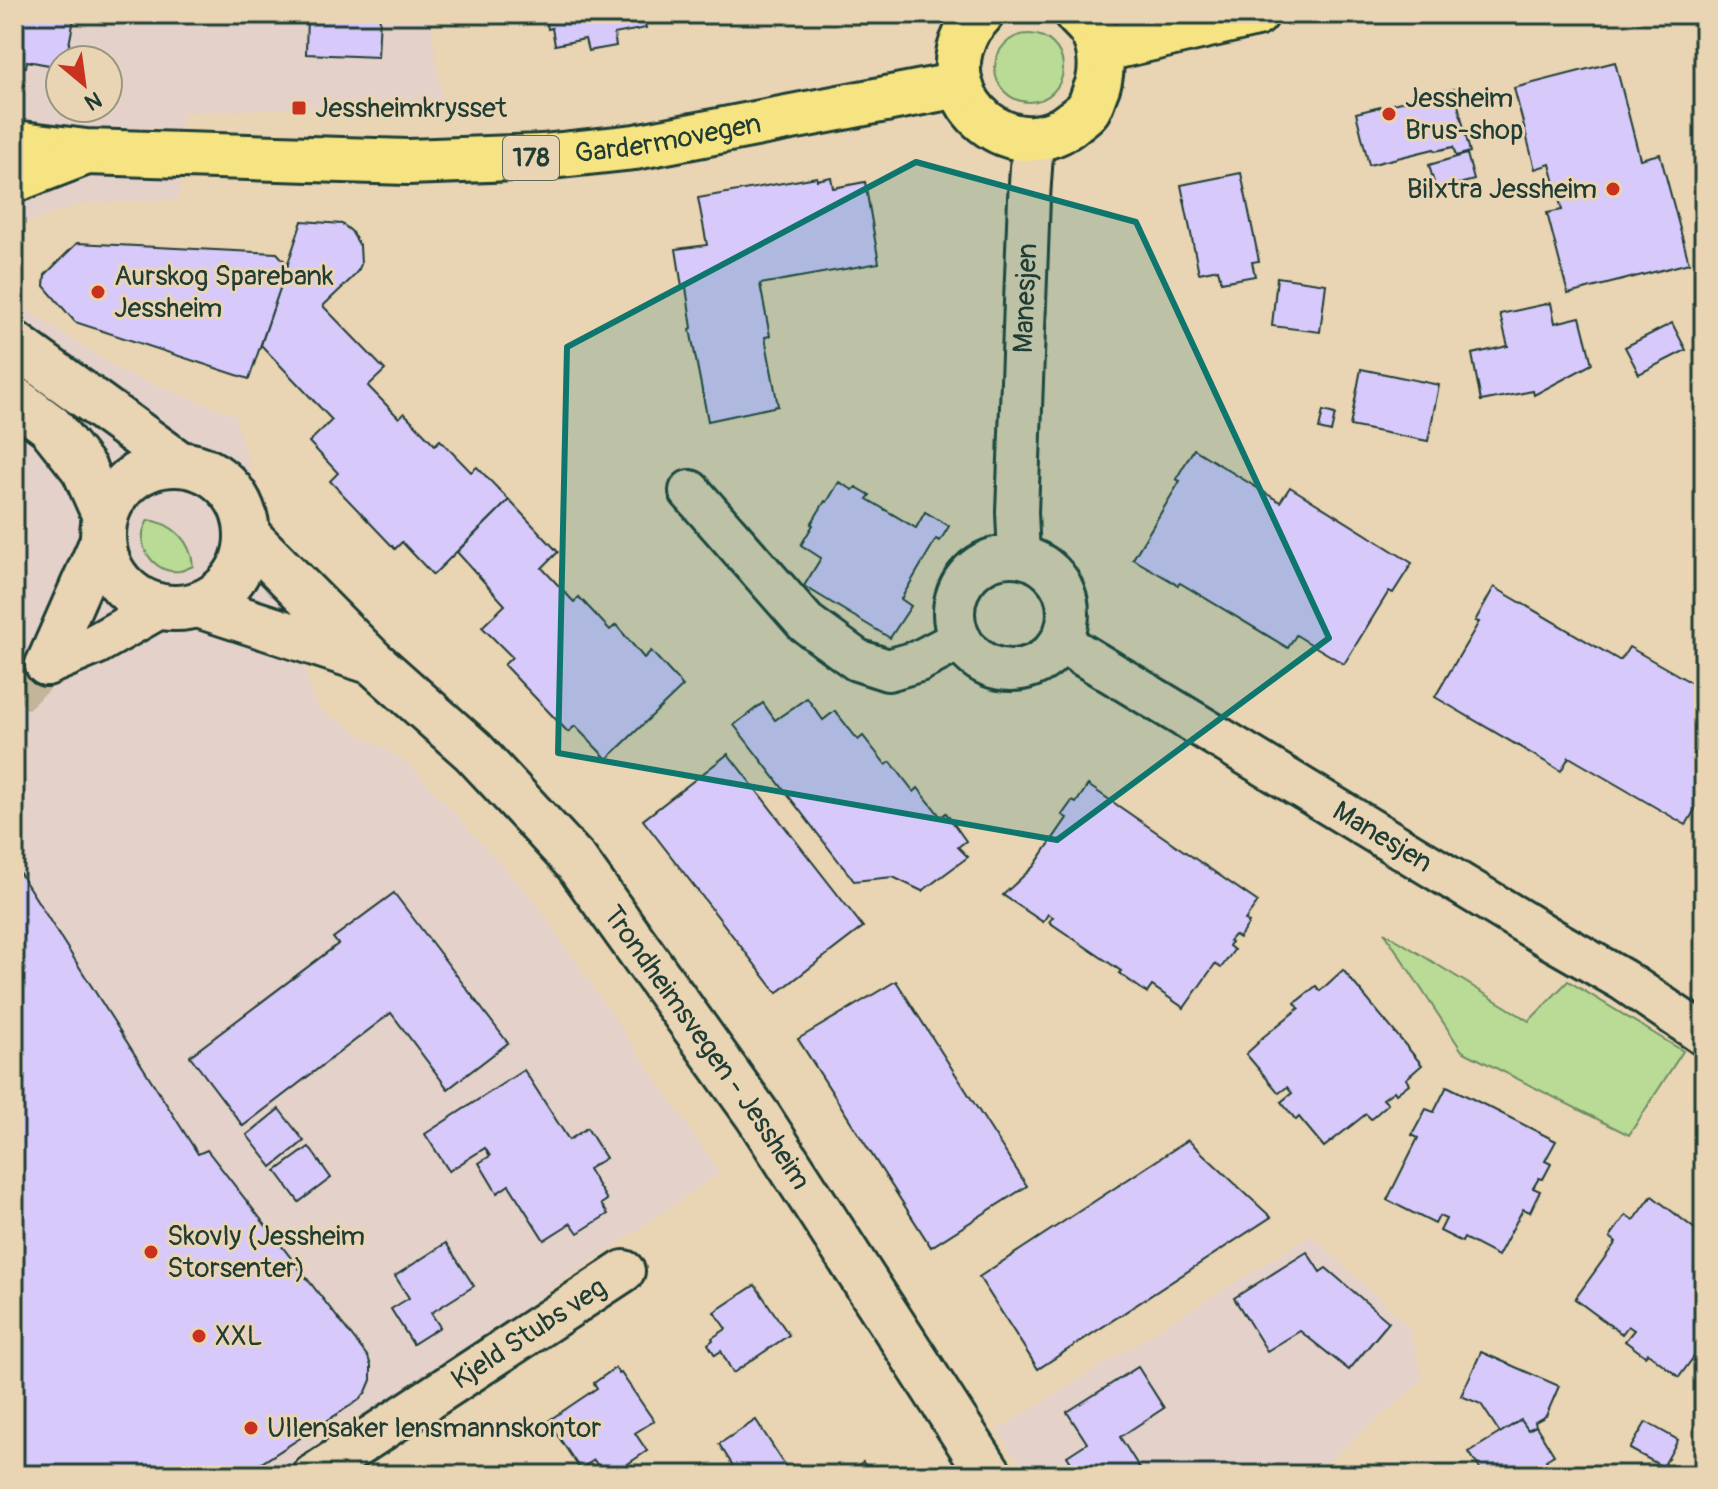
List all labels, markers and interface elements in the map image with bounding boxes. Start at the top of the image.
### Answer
north arrow [44,44,124,124]
place label: Jessheim Brus-shop [1405,81,1524,148]
text: N [80,85,107,117]
place label: Jessheimkrysset [315,91,508,126]
marker: Jessheimkrysset [290,99,308,117]
marker: Jessheim Brus-shop [1380,105,1398,123]
street label: Gardermovegen [573,106,764,171]
road number: 178 [503,136,559,180]
place label: Bilxtra Jessheim [1407,172,1597,207]
marker: Bilxtra Jessheim [1604,180,1622,198]
street label: Manesjen [1006,243,1045,354]
place label: Aurskog Sparebank Jessheim [114,259,334,326]
marker: Aurskog Sparebank Jessheim [89,283,107,301]
street label: Manesjen [1326,793,1439,880]
street label: Trondheimsvegen - Jessheim [596,899,818,1196]
place label: Skovly (Jessheim Storsenter) [167,1219,365,1286]
marker: Skovly (Jessheim Storsenter) [142,1243,160,1261]
street label: Kjeld Stubs veg [445,1270,613,1397]
place label: XXL [215,1319,263,1354]
marker: XXL [190,1327,208,1345]
place label: Ullensaker lensmannskontor [267,1411,601,1446]
marker: Ullensaker lensmannskontor [242,1419,260,1437]

